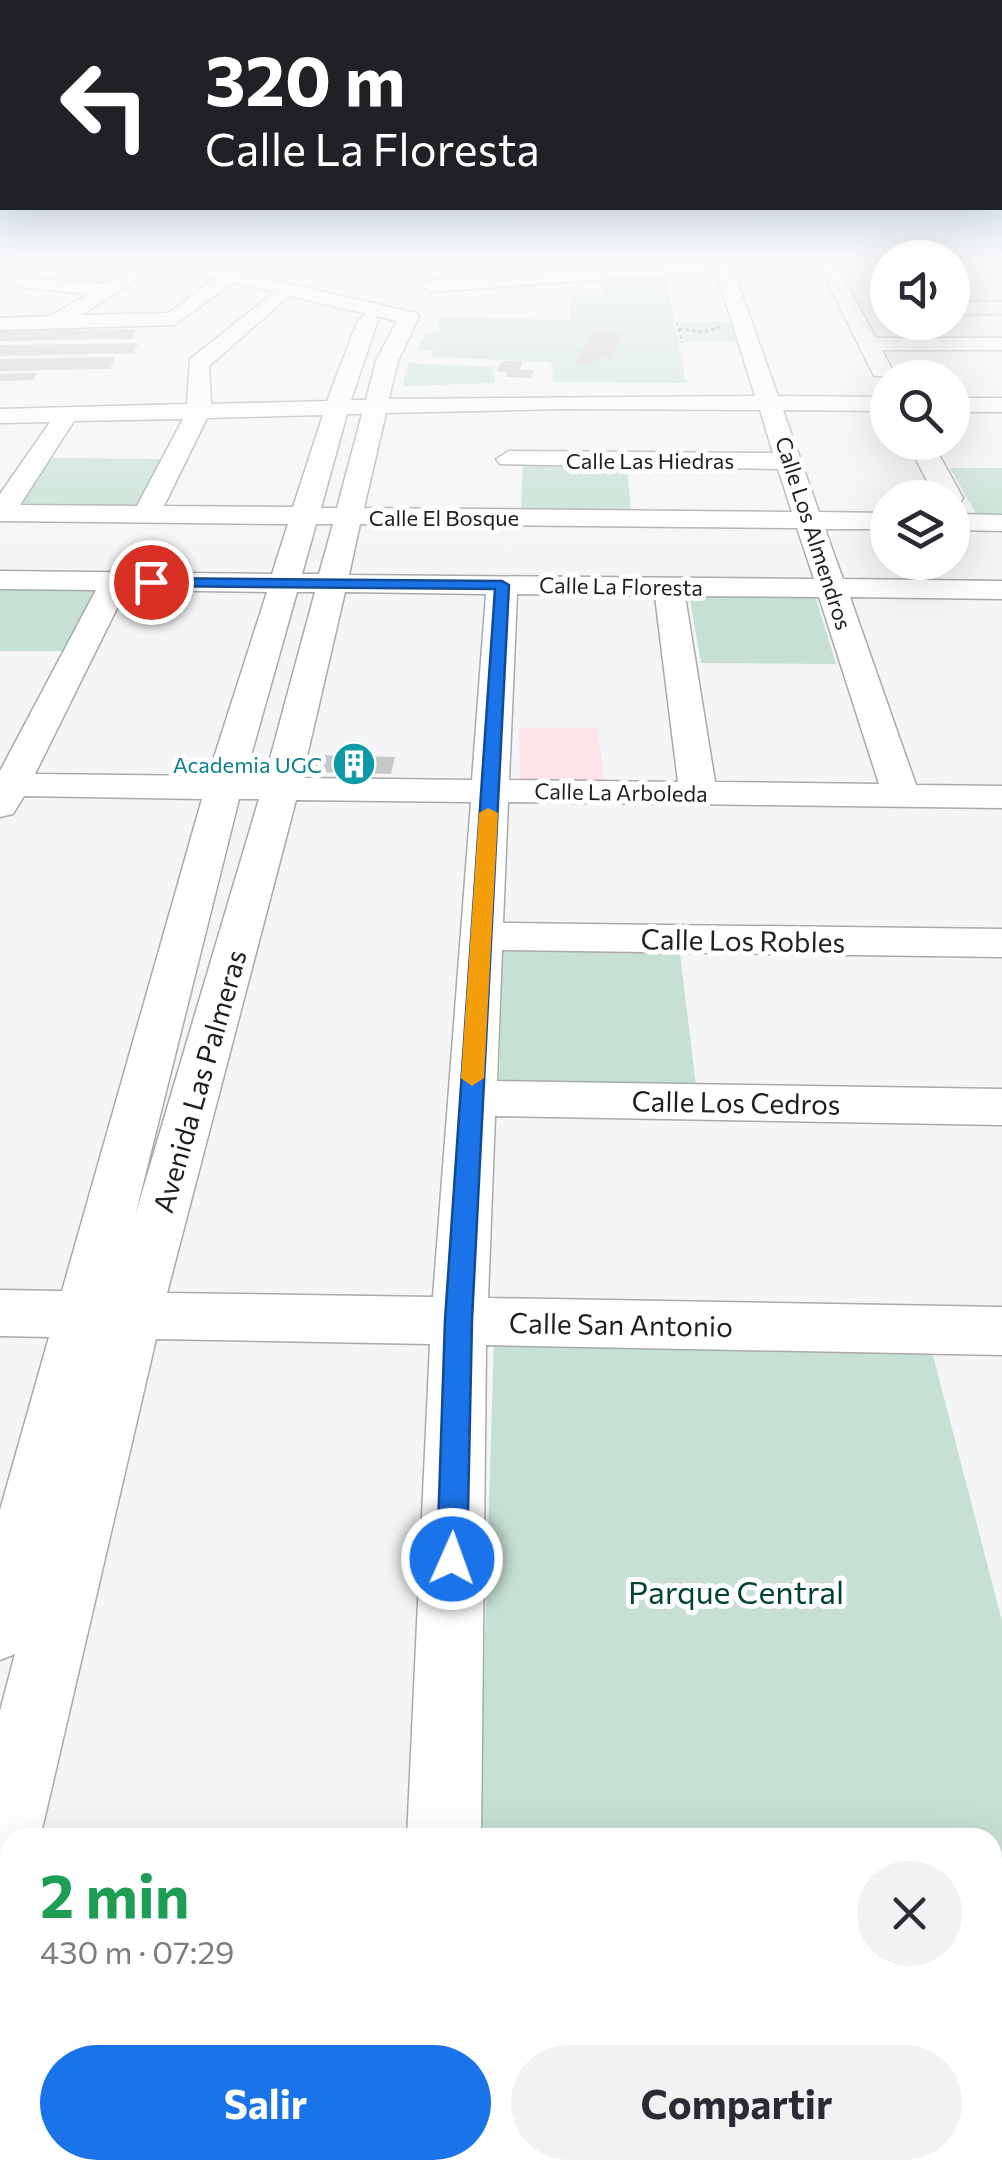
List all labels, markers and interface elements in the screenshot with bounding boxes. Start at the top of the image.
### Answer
text: 320 m [205,35,406,120]
icon: left [40,40,170,170]
text: Calle La Floresta [205,120,540,175]
map controls [870,240,970,580]
button: sound [870,240,970,340]
button: search [870,360,970,460]
street label: Calle Los Almendros [770,433,858,633]
street label: Calle Las Hiedras [566,447,734,474]
button: layers [870,480,970,580]
street label: Calle El Bosque [369,504,519,531]
pin [109,540,194,625]
icon: arrive [124,555,179,610]
street label: Calle La Floresta [539,571,703,601]
building icon: Academia UGC [331,741,377,787]
place label: Academia UGC [173,751,322,778]
street label: Calle La Arboleda [534,777,708,807]
street label: Calle Los Robles [640,921,846,959]
street label: Avenida Las Palmeras [145,946,253,1216]
street label: Calle Los Cedros [631,1083,841,1121]
street label: Calle San Antonio [509,1305,733,1343]
position arrow [400,1507,504,1611]
park label: Parque Central [628,1571,844,1611]
text: 2 min [40,1857,189,1930]
button: close [857,1861,962,1966]
text: 430 m · 07:29 [40,1931,234,1971]
button: Salir [40,2045,491,2160]
button: Compartir [511,2045,962,2160]

